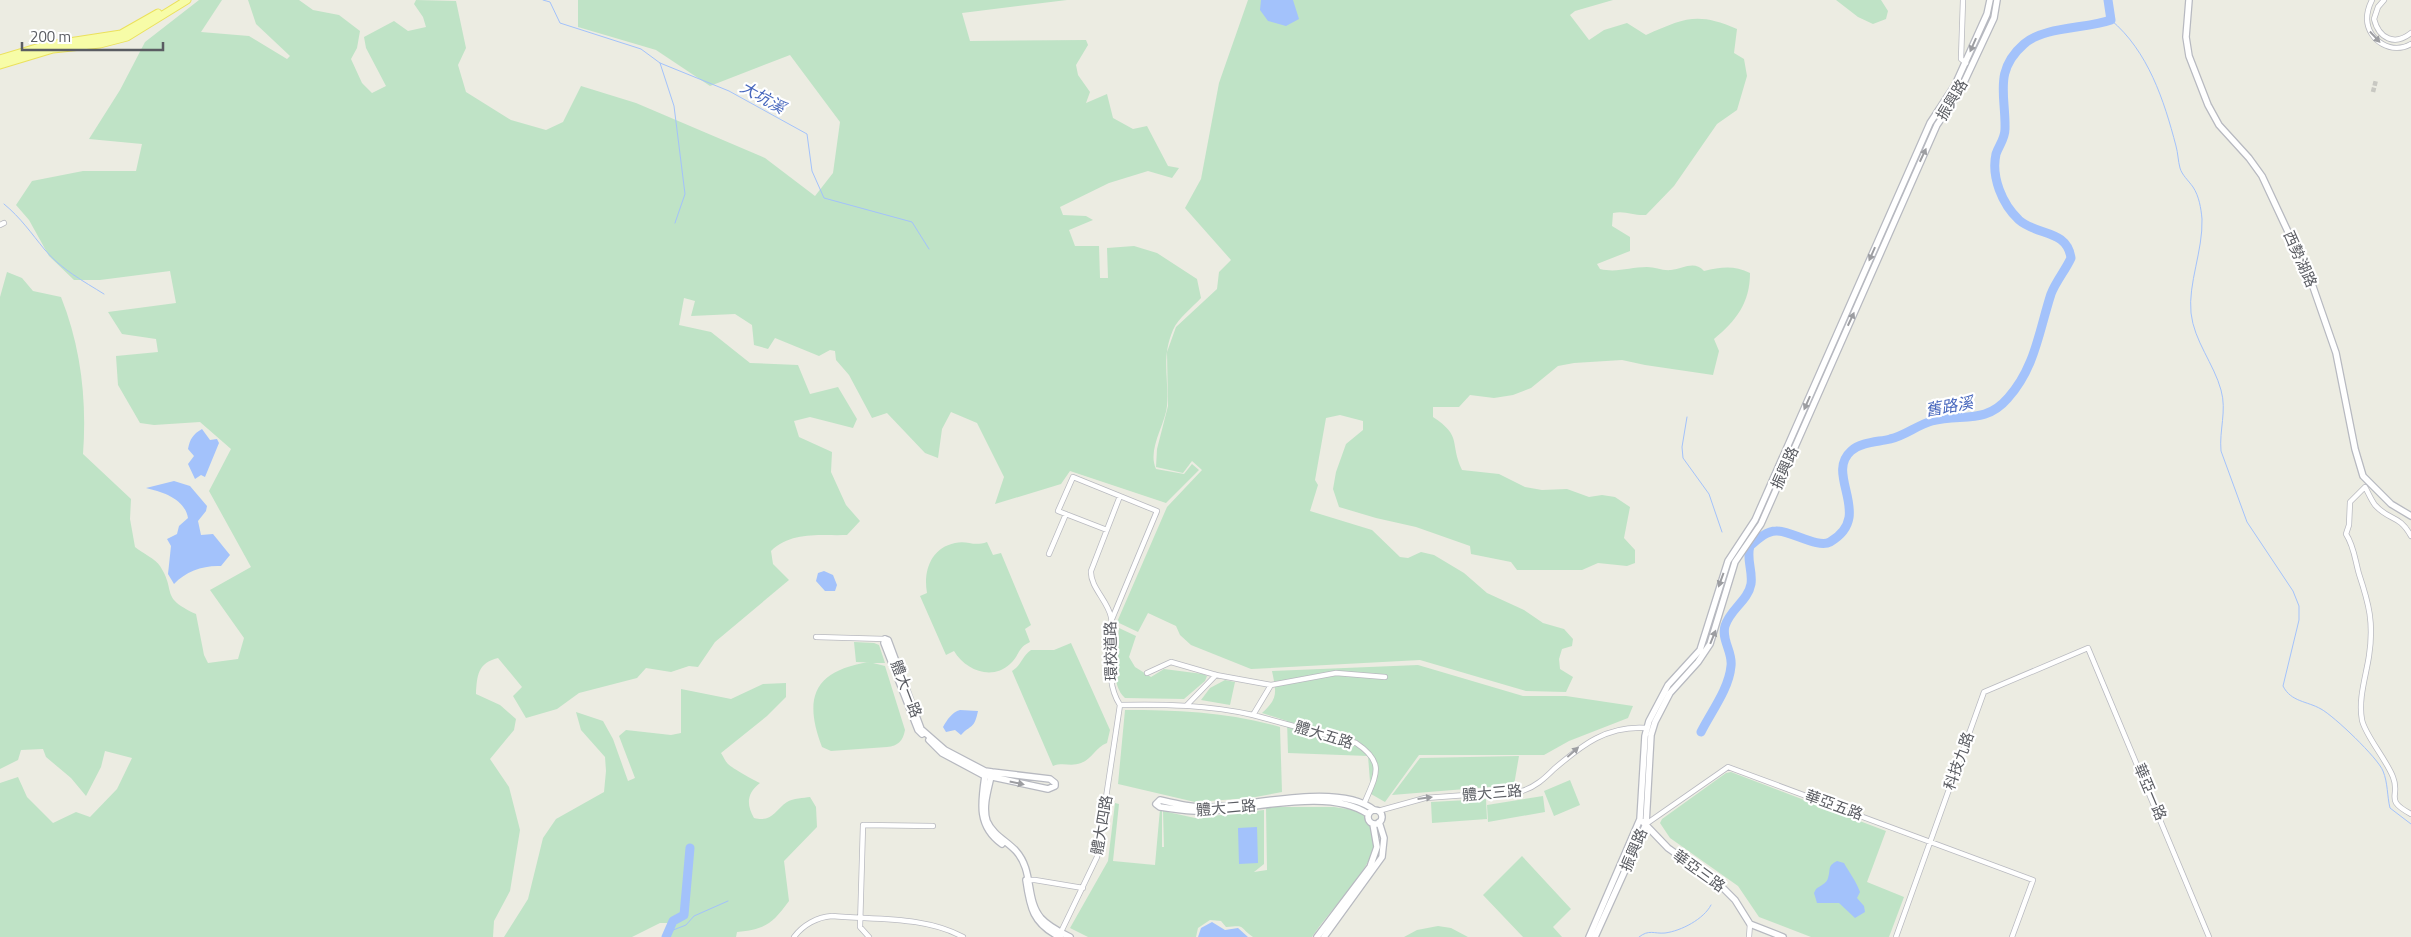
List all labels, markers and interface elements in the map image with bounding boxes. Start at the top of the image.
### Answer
scale bar [22,20,164,52]
text: 200 m [30,25,71,48]
one-way arrow [2369,31,2381,43]
one-way arrow [1969,38,1977,52]
water label: 大坑溪 [736,75,792,120]
street label: 振興路 [1930,75,1973,125]
one-way arrow [1919,147,1928,162]
street label: 西勢湖路 [2278,227,2323,291]
one-way arrow [1868,247,1876,261]
one-way arrow [1847,312,1855,326]
water label: 舊路溪 [1923,390,1977,422]
one-way arrow [1803,396,1811,410]
street label: 振興路 [1765,443,1804,493]
one-way arrow [1717,573,1725,588]
street label: 環校道路 [1098,621,1123,681]
one-way arrow [1709,630,1717,644]
street label: 體大一路 [885,657,928,721]
street label: 體大五路 [1292,715,1356,754]
street label: 科技九路 [1937,729,1980,793]
one-way arrow [1567,747,1580,758]
street label: 華亞一路 [2128,760,2173,824]
street label: 體大三路 [1461,778,1523,807]
one-way arrow [1010,779,1026,787]
street label: 華亞五路 [1802,783,1866,826]
street label: 體大四路 [1085,793,1118,856]
street label: 體大二路 [1195,793,1257,822]
one-way arrow [1417,794,1433,802]
street label: 振興路 [1614,825,1653,875]
street label: 華亞三路 [1668,844,1730,898]

